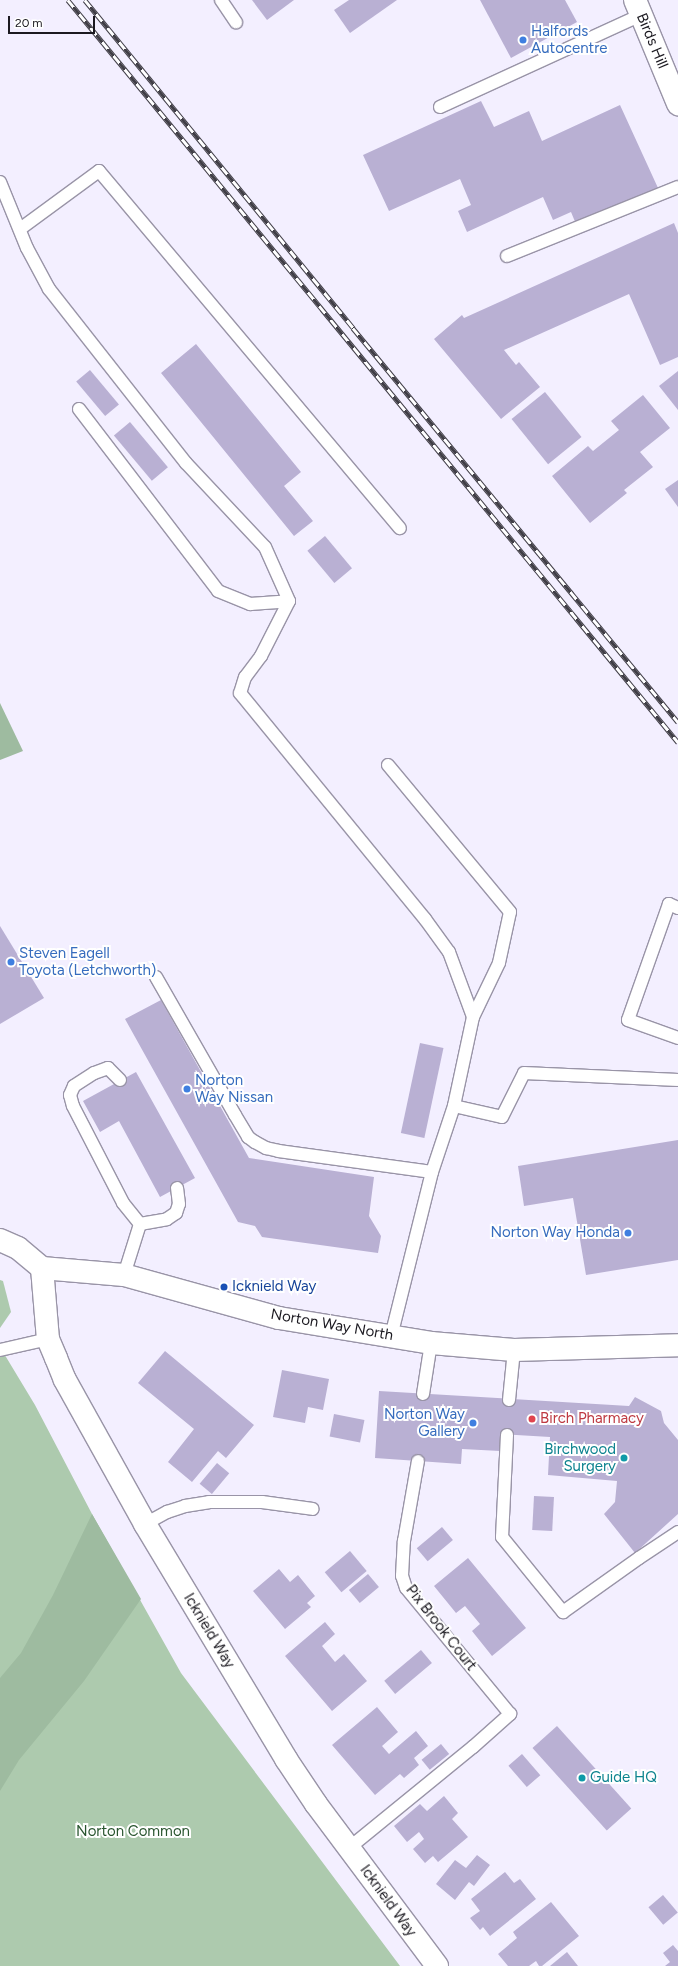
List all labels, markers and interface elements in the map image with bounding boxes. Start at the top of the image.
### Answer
scale bar [10,8,97,34]
street label: Birds Hill [632,11,672,71]
text: 20 m [15,16,43,30]
place label: Halfords Autocentre [531,22,607,57]
marker: Halfords Autocentre [518,35,528,45]
place label: Steven Eagell Toyota (Letchworth) [19,944,156,979]
marker: Steven Eagell Toyota (Letchworth) [6,957,16,967]
place label: Norton Way Nissan [195,1071,273,1106]
marker: Norton Way Nissan [182,1084,192,1094]
place label: Norton Way Honda [491,1224,620,1242]
marker: Norton Way Honda [623,1228,633,1238]
place label: Icknield Way [232,1278,317,1296]
marker: Icknield Way [219,1282,229,1292]
street label: Norton Way North [269,1305,395,1345]
place label: Norton Way Gallery [384,1405,465,1440]
place label: Birch Pharmacy [540,1410,644,1428]
marker: Birch Pharmacy [527,1414,537,1424]
marker: Norton Way Gallery [468,1418,478,1428]
place label: Birchwood Surgery [544,1440,616,1475]
marker: Birchwood Surgery [619,1453,629,1463]
street label: Pix Brook Court [402,1581,480,1675]
street label: Icknield Way [180,1590,238,1672]
place label: Guide HQ [590,1769,657,1787]
marker: Guide HQ [577,1773,587,1783]
park label: Norton Common [76,1823,190,1841]
street label: Icknield Way [356,1862,420,1940]

